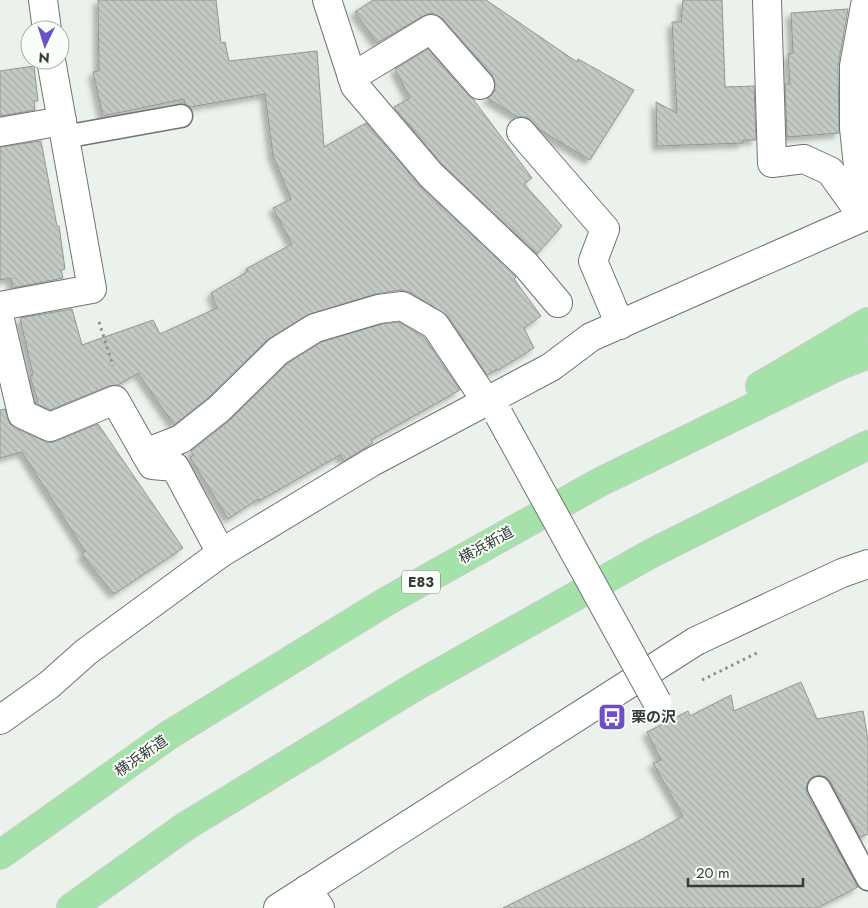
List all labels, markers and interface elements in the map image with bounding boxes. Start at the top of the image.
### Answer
north arrow [20,20,70,70]
text: N [38,48,50,68]
street label: 横浜新道 [454,521,518,569]
road number: E83 [402,570,440,594]
bus stop icon: 栗の沢 [597,702,627,732]
place label: 栗の沢 [631,706,676,728]
street label: 横浜新道 [110,730,172,782]
scale bar [688,856,803,888]
text: 20 m [696,862,730,884]

